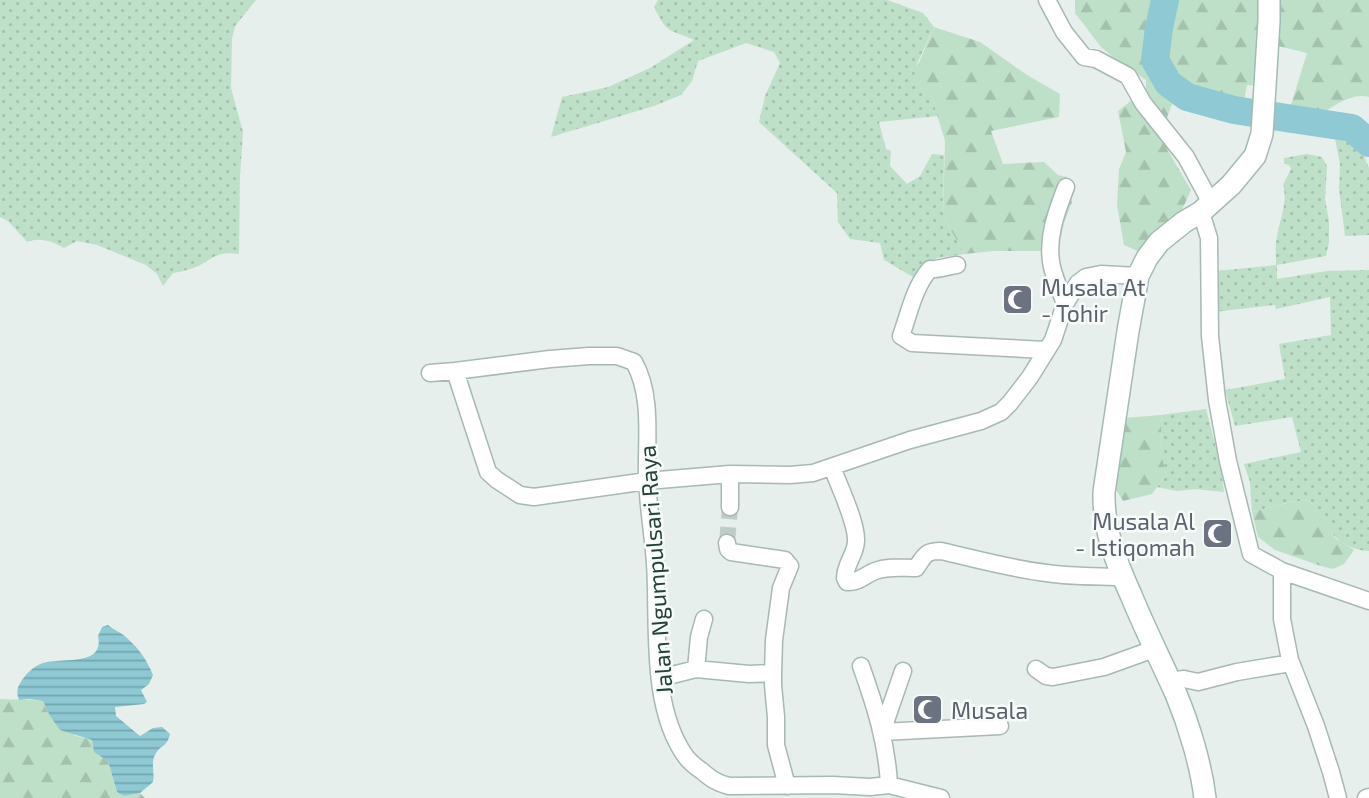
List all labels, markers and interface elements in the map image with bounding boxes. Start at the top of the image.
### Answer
place label: Musala At - Tohir [1041,273,1146,327]
mosque icon: Musala At - Tohir [1001,283,1035,317]
street label: Jalan Ngumpulsari Raya [632,444,678,696]
place label: Musala Al - Istiqomah [1075,507,1195,561]
mosque icon: Musala Al - Istiqomah [1201,517,1235,551]
mosque icon: Musala [911,693,945,727]
place label: Musala [951,696,1028,724]

